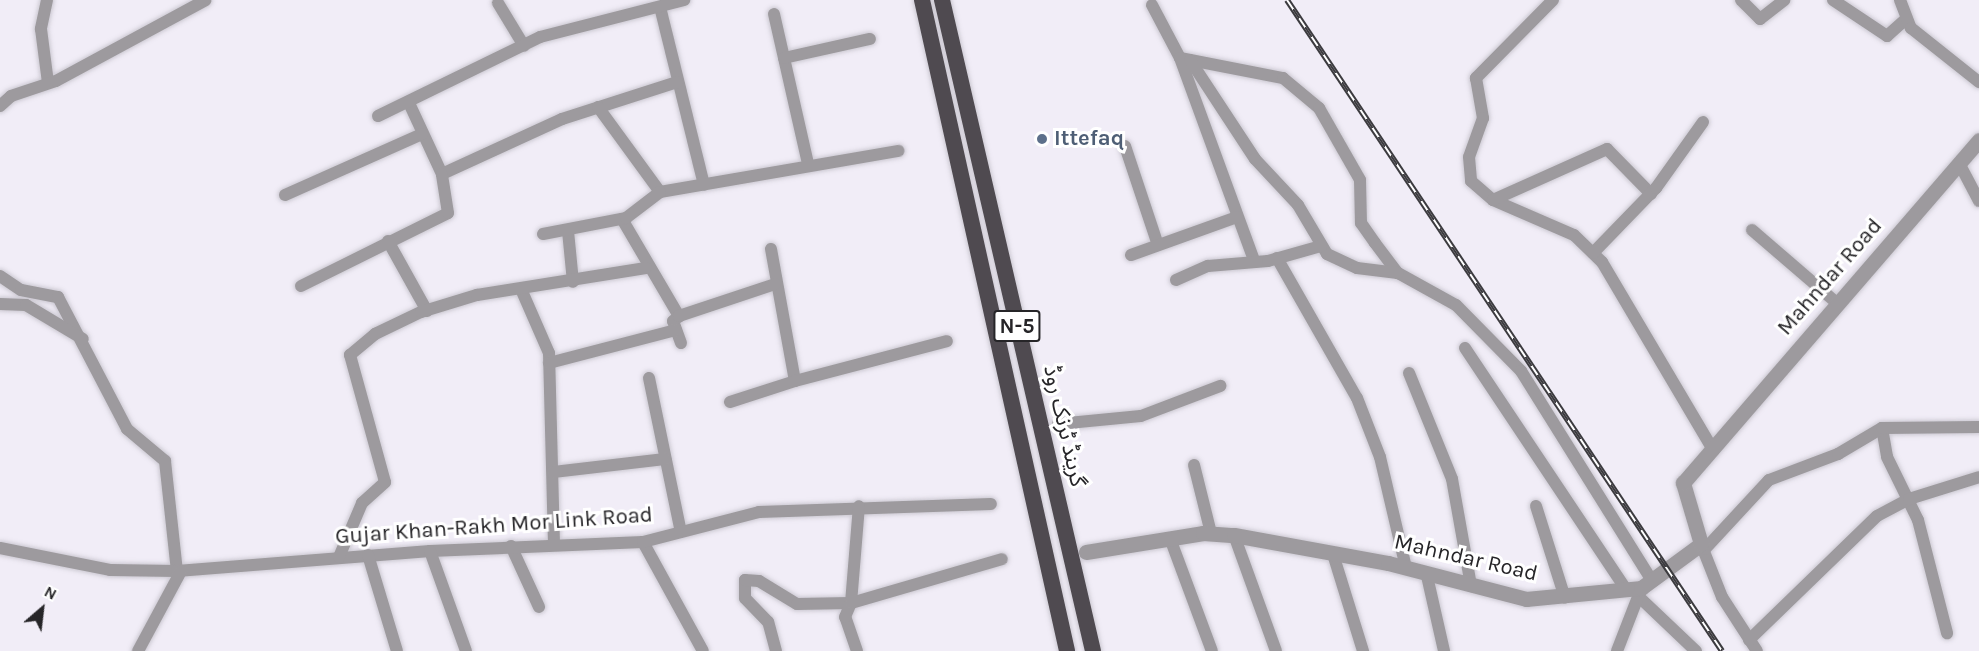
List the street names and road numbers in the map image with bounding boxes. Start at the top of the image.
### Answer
street label: Mahndar Road [1772,213,1888,341]
road number: N-5 [993,308,1041,344]
street label: گرینڈ ٹرنک روڈ [1037,363,1091,489]
street label: Gujar Khan-Rakh Mor Link Road [334,502,654,550]
street label: Mahndar Road [1392,529,1540,587]

